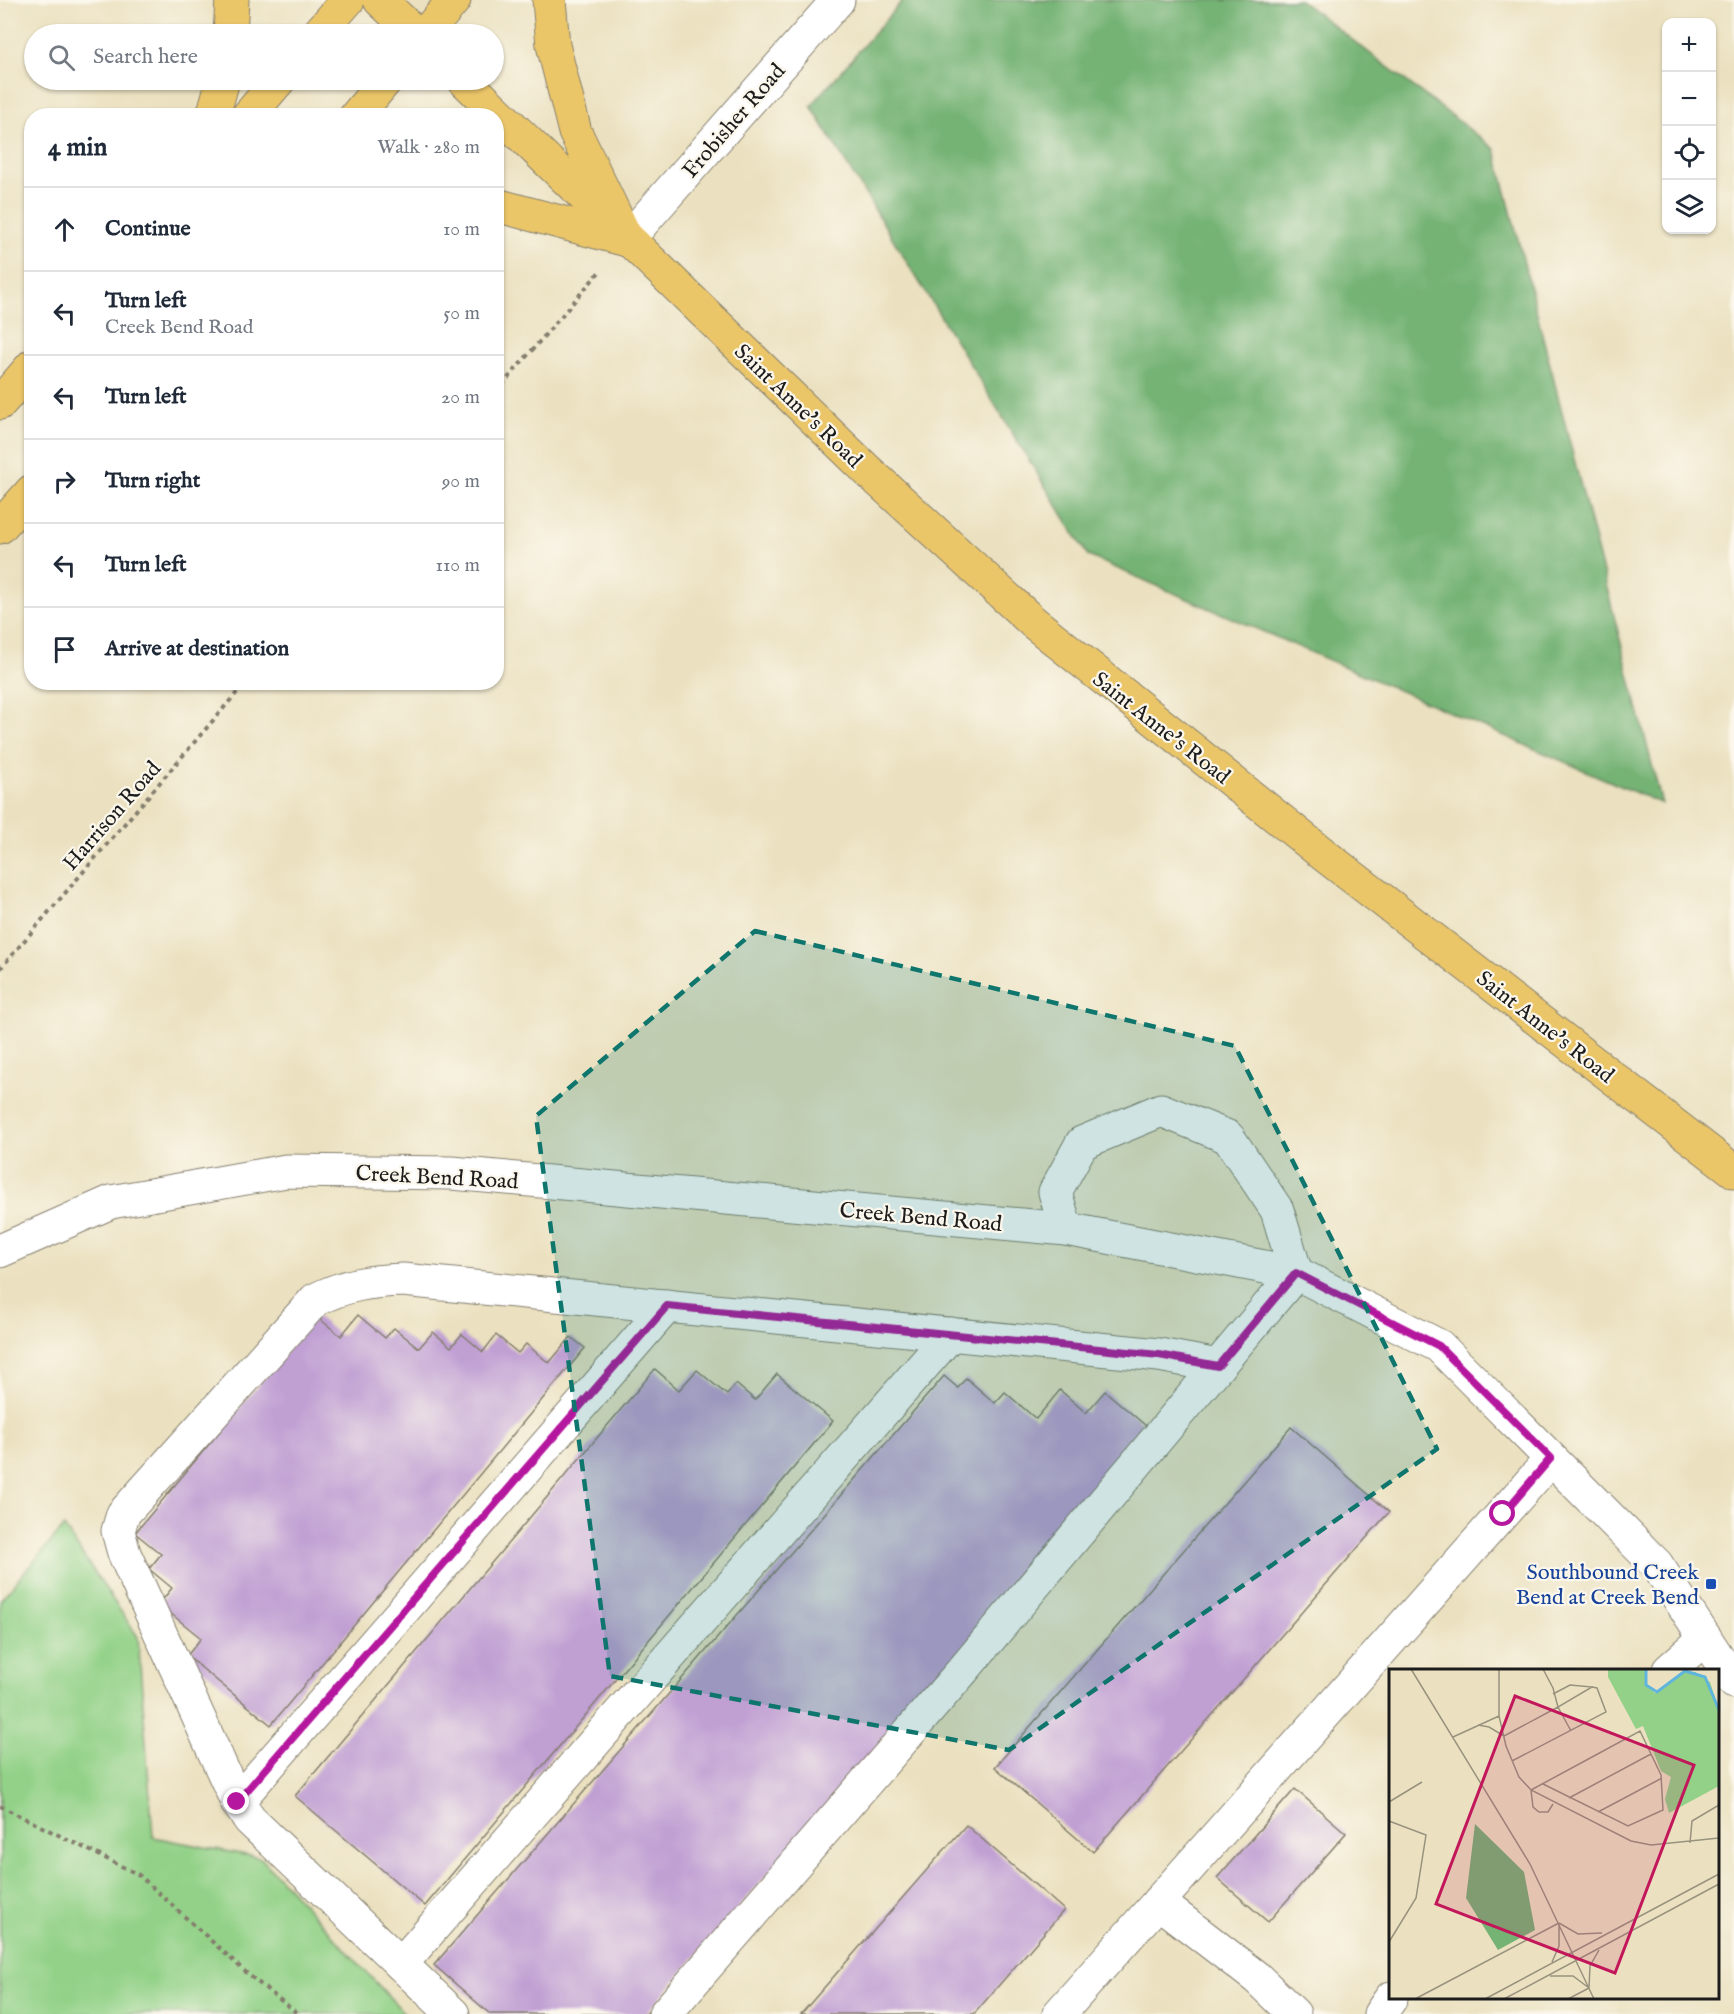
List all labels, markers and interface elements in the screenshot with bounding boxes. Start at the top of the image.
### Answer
map controls [1662,18,1716,234]
button: + [1662,18,1716,72]
search box [24,24,504,90]
icon: search [45,41,78,74]
text: Search here [93,43,198,71]
street label: Frobisher Road [677,58,792,185]
button: − [1662,72,1716,126]
button: locate [1662,126,1716,180]
text: 4 min [48,131,107,164]
text: Walk · 280 m [377,135,480,160]
button: layers [1662,180,1716,234]
icon: ahead [48,213,81,246]
text: Continue [105,215,191,243]
text: 10 m [443,217,480,242]
text: Turn left [105,287,187,315]
icon: left [48,297,81,330]
text: 50 m [443,301,480,326]
text: Creek Bend Road [105,315,253,340]
street label: Saint Anne's Road [728,338,868,475]
icon: left [48,381,81,414]
text: Turn left [105,383,187,411]
text: 20 m [441,385,480,410]
icon: right [48,465,81,498]
text: Turn right [105,467,200,495]
text: 90 m [442,469,480,494]
icon: left [48,549,81,582]
text: Turn left [105,551,187,579]
text: 110 m [436,553,480,578]
icon: arrive [48,633,81,666]
text: Arrive at destination [105,635,289,663]
street label: Saint Anne's Road [1086,666,1235,791]
street label: Harrison Road [57,756,168,877]
street label: Saint Anne's Road [1470,965,1619,1090]
street label: Creek Bend Road [355,1160,519,1196]
street label: Creek Bend Road [838,1197,1004,1239]
route start [1489,1500,1515,1526]
place label: Southbound Creek Bend at Creek Bend [1516,1559,1699,1612]
marker: Southbound Creek Bend at Creek Bend [1704,1577,1718,1591]
inset map [1389,1669,1719,1999]
route end [223,1788,249,1814]

